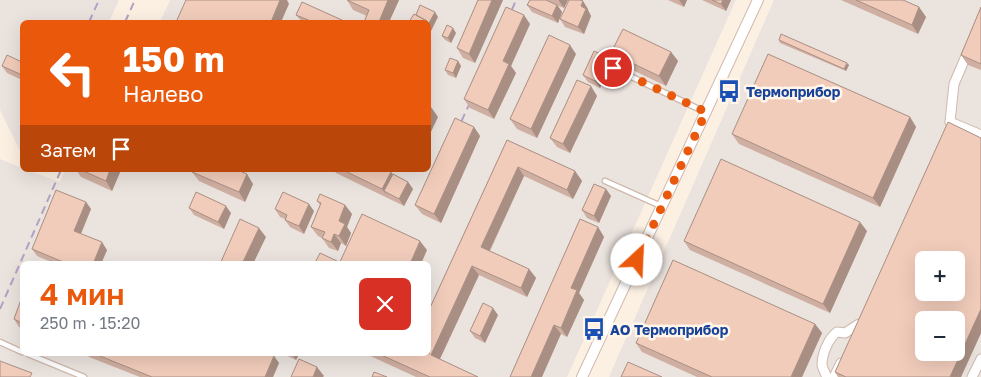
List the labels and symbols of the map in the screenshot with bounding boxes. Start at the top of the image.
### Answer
pin [592,47,634,89]
bus stop icon: Термоприбор [716,78,742,104]
place label: Термоприбор [746,83,841,100]
position arrow [610,233,662,285]
bus stop icon: АО Термоприбор [581,316,607,342]
place label: АО Термоприбор [610,321,729,338]

